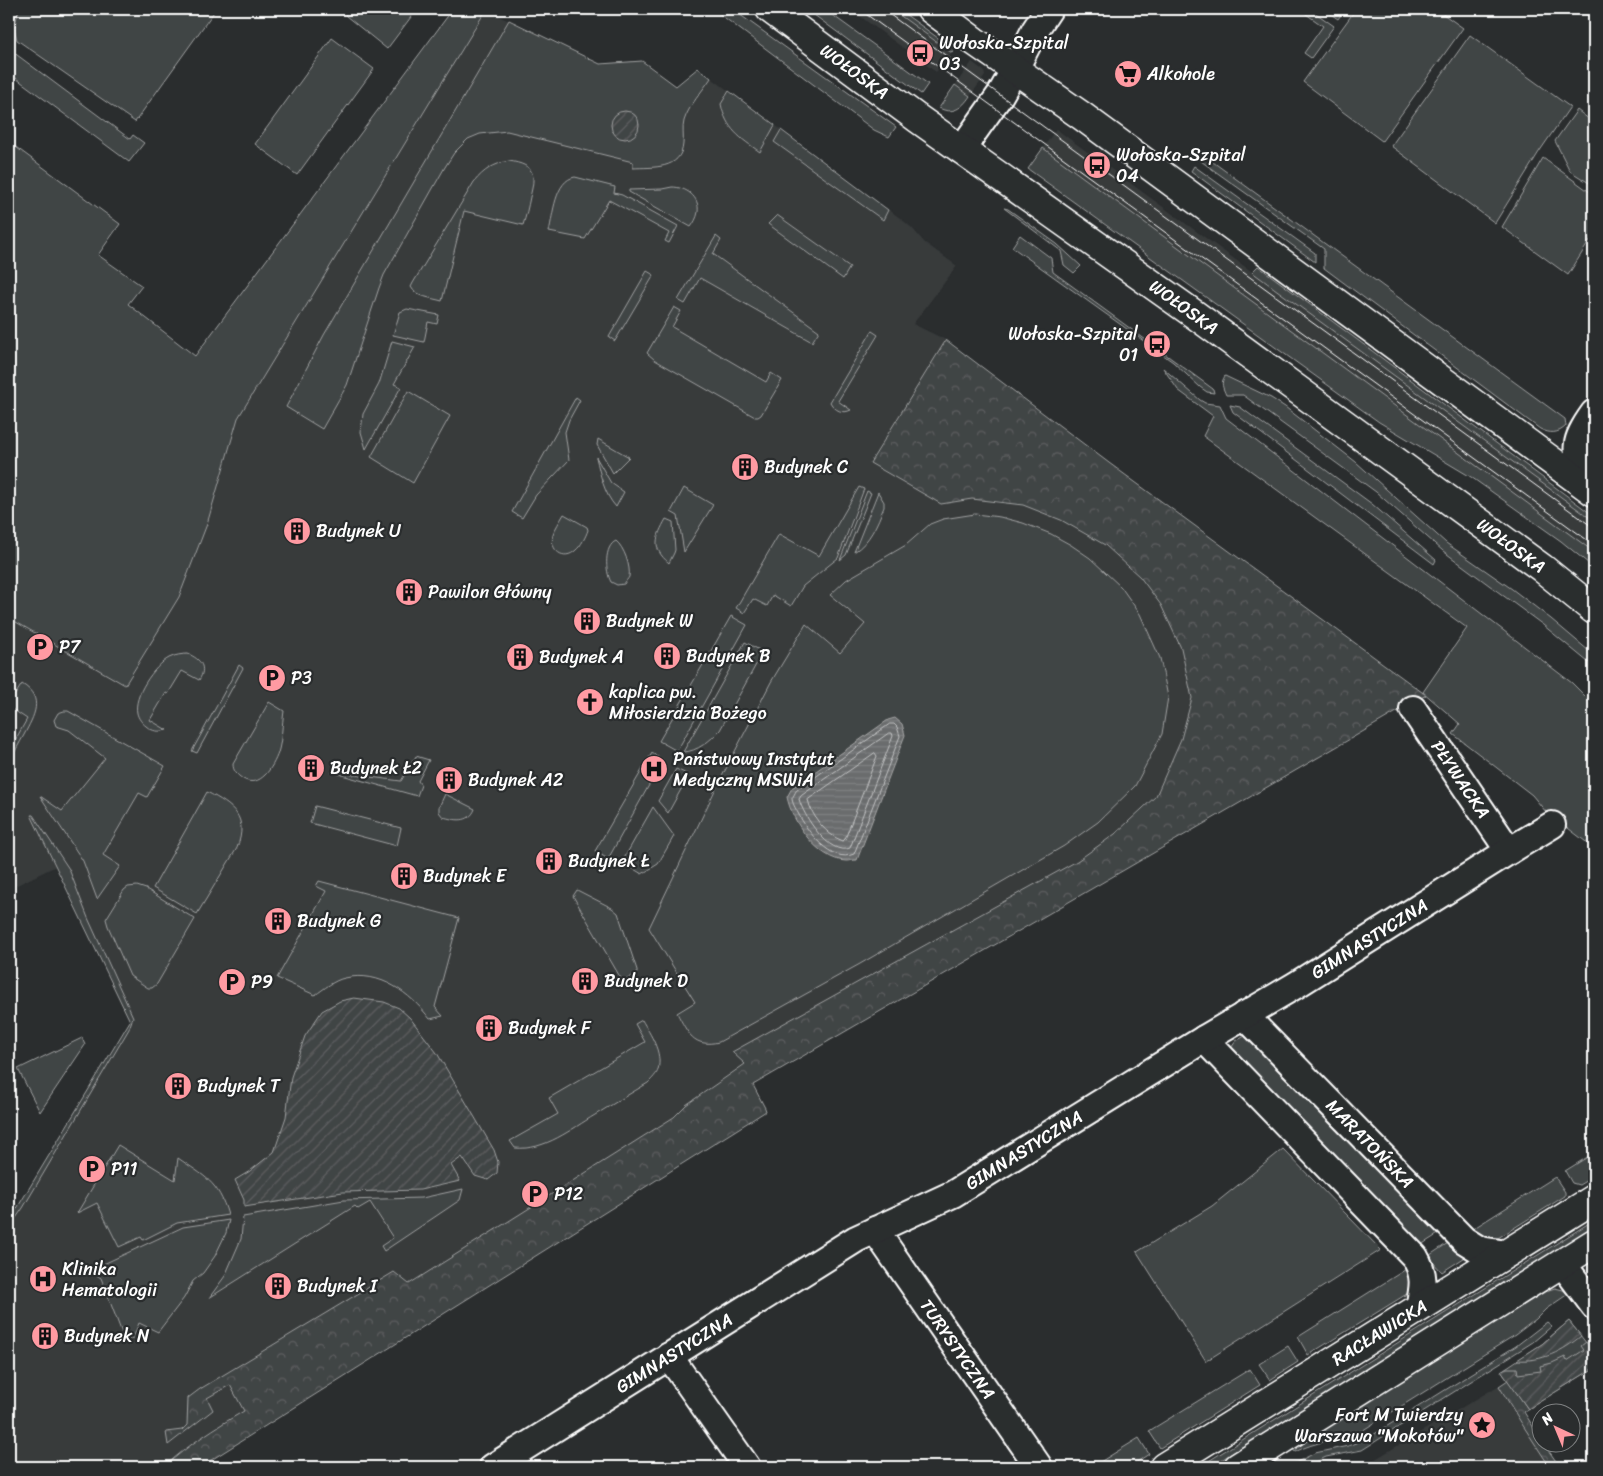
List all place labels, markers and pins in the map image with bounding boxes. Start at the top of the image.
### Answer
place label: Wołoska-Szpital 03 [939,27,1070,80]
bus stop icon: Wołoska-Szpital 03 [905,38,935,68]
place label: Alkohole [1146,58,1215,90]
supermarket icon: Alkohole [1113,59,1143,89]
place label: Wołoska-Szpital 04 [1116,139,1247,192]
bus stop icon: Wołoska-Szpital 04 [1082,150,1112,180]
place label: Wołoska-Szpital 01 [1008,318,1139,371]
bus stop icon: Wołoska-Szpital 01 [1142,329,1172,359]
place label: Budynek C [764,451,849,483]
building icon: Budynek C [730,452,760,482]
place label: Budynek U [316,515,402,547]
building icon: Budynek U [282,516,312,546]
place label: Pawilon Główny [428,576,552,608]
building icon: Pawilon Główny [394,577,424,607]
place label: Budynek W [606,605,694,637]
building icon: Budynek W [572,606,602,636]
place label: P7 [59,631,82,663]
parking icon: P7 [25,632,55,662]
place label: Budynek B [686,640,770,672]
place label: Budynek A [539,641,624,673]
building icon: Budynek B [652,641,682,671]
building icon: Budynek A [505,642,535,672]
place label: P3 [291,662,312,694]
parking icon: P3 [257,663,287,693]
place label: kaplica pw. Miłosierdzia Bożego [609,676,767,729]
church icon: kaplica pw. Miłosierdzia Bożego [575,687,605,717]
place label: Państwowy Instytut Medyczny MSWiA [673,743,835,796]
place label: Budynek Ł2 [330,752,422,784]
building icon: Budynek Ł2 [296,753,326,783]
hospital icon: Państwowy Instytut Medyczny MSWiA [639,754,669,784]
place label: Budynek A2 [468,764,563,796]
building icon: Budynek A2 [434,765,464,795]
place label: Budynek Ł [568,845,650,877]
building icon: Budynek Ł [534,846,564,876]
place label: Budynek E [423,860,507,892]
building icon: Budynek E [389,861,419,891]
place label: Budynek G [297,905,382,937]
building icon: Budynek G [263,906,293,936]
place label: Budynek D [604,965,688,997]
place label: P9 [251,966,273,998]
building icon: Budynek D [570,966,600,996]
parking icon: P9 [217,967,247,997]
place label: Budynek F [508,1012,592,1044]
building icon: Budynek F [474,1013,504,1043]
place label: Budynek T [197,1070,281,1102]
building icon: Budynek T [163,1071,193,1101]
place label: P11 [111,1153,138,1185]
parking icon: P11 [77,1154,107,1184]
place label: P12 [554,1178,583,1210]
parking icon: P12 [520,1179,550,1209]
place label: Klinika Hematologii [62,1253,158,1306]
hospital icon: Klinika Hematologii [28,1264,58,1294]
place label: Budynek I [297,1270,379,1302]
building icon: Budynek I [263,1271,293,1301]
place label: Budynek N [64,1320,150,1352]
building icon: Budynek N [30,1321,60,1351]
place label: Fort M Twierdzy Warszawa "Mokotów" [1294,1399,1465,1452]
place icon: Fort M Twierdzy Warszawa "Mokotów" [1467,1410,1497,1440]

